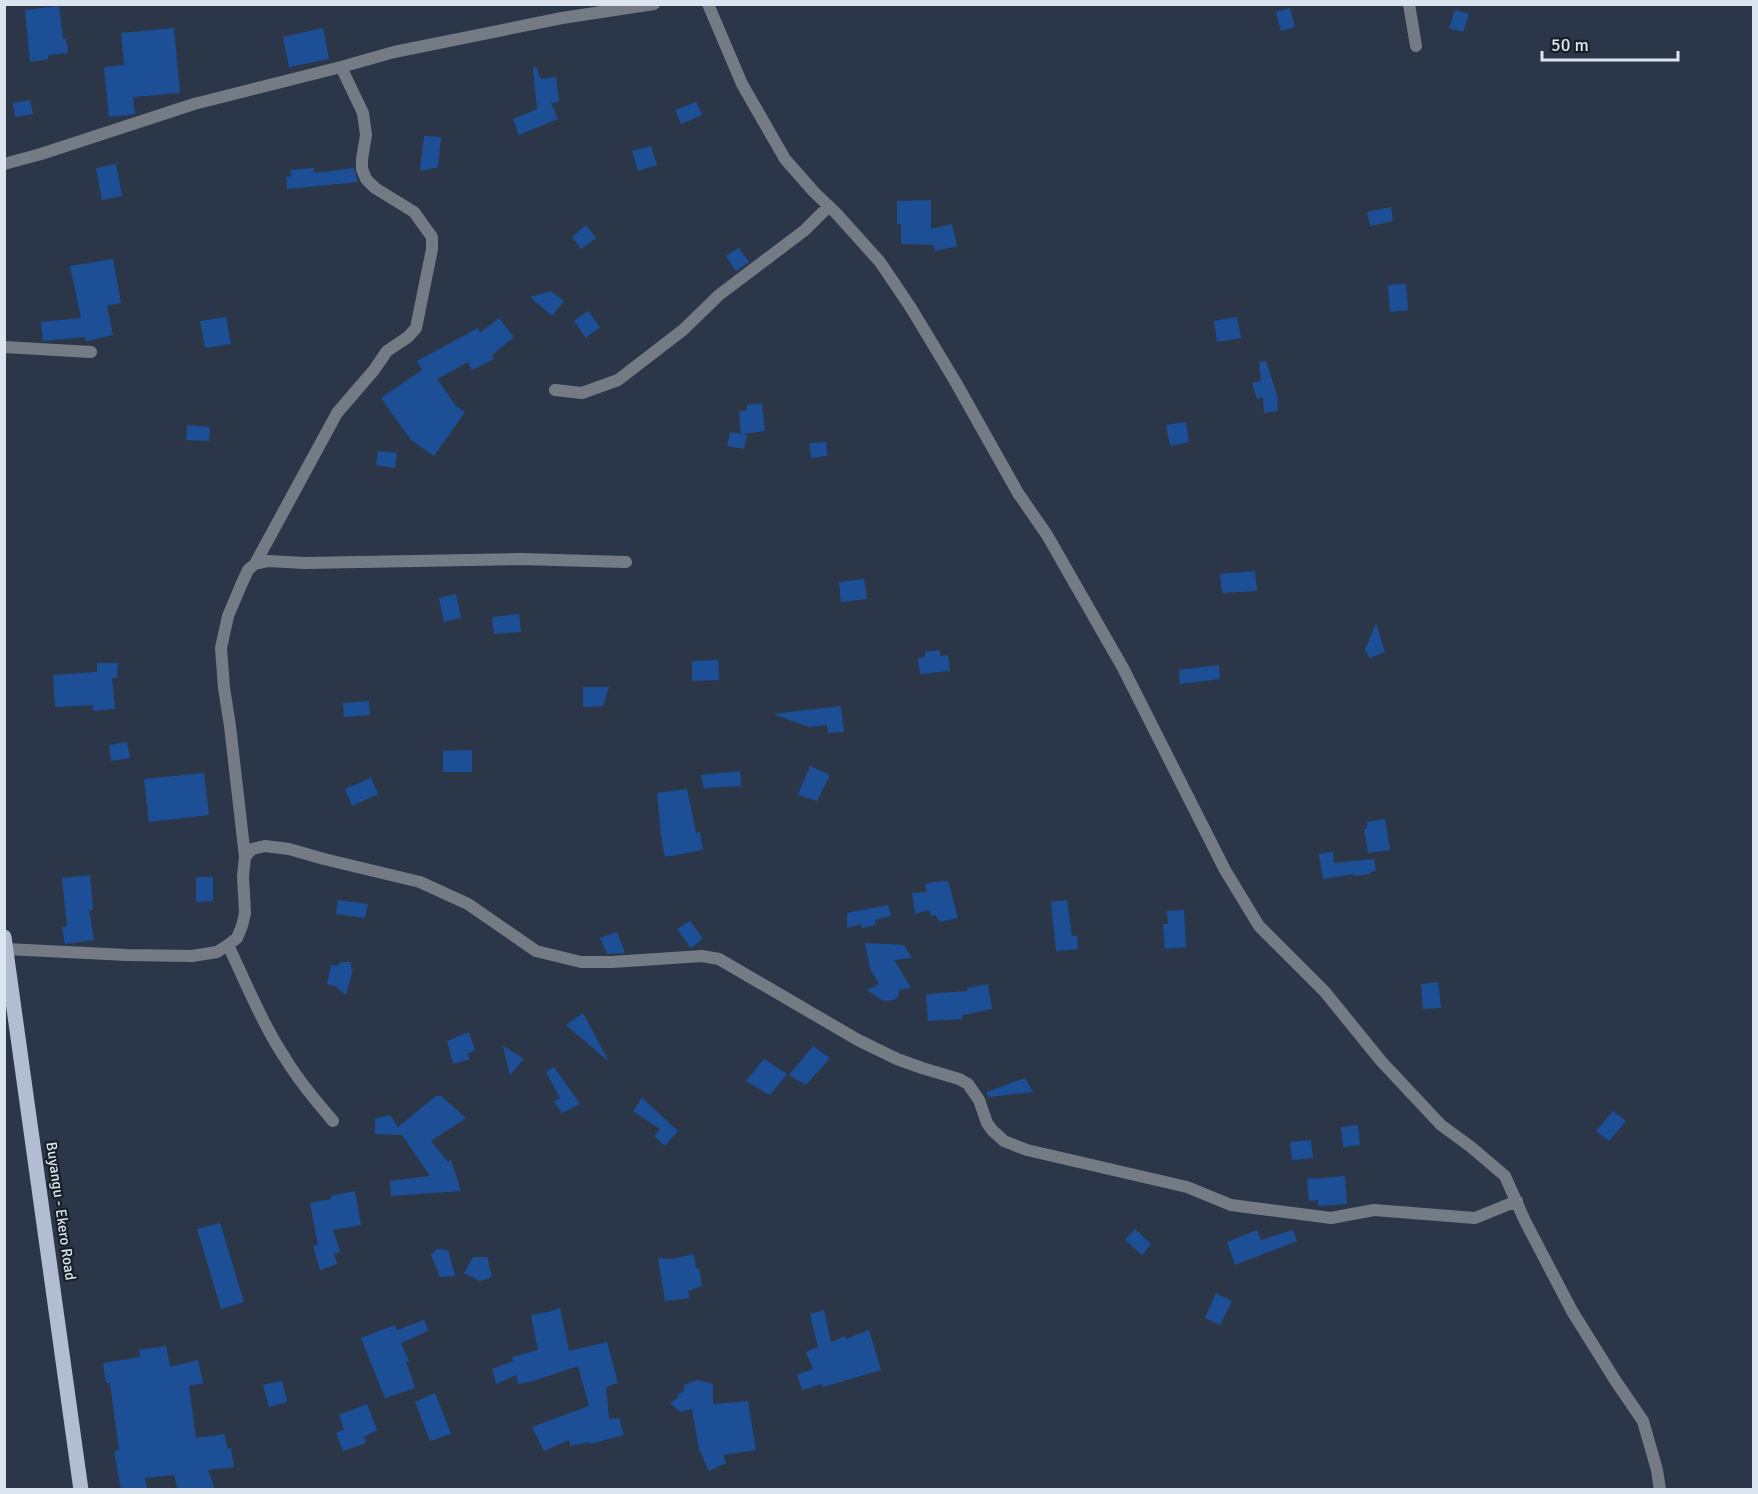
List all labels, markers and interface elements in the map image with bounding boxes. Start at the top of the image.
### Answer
scale bar [1542,24,1678,62]
text: 50 m [1551,34,1589,56]
street label: Buyangu - Ekero Road [42,1141,80,1281]

